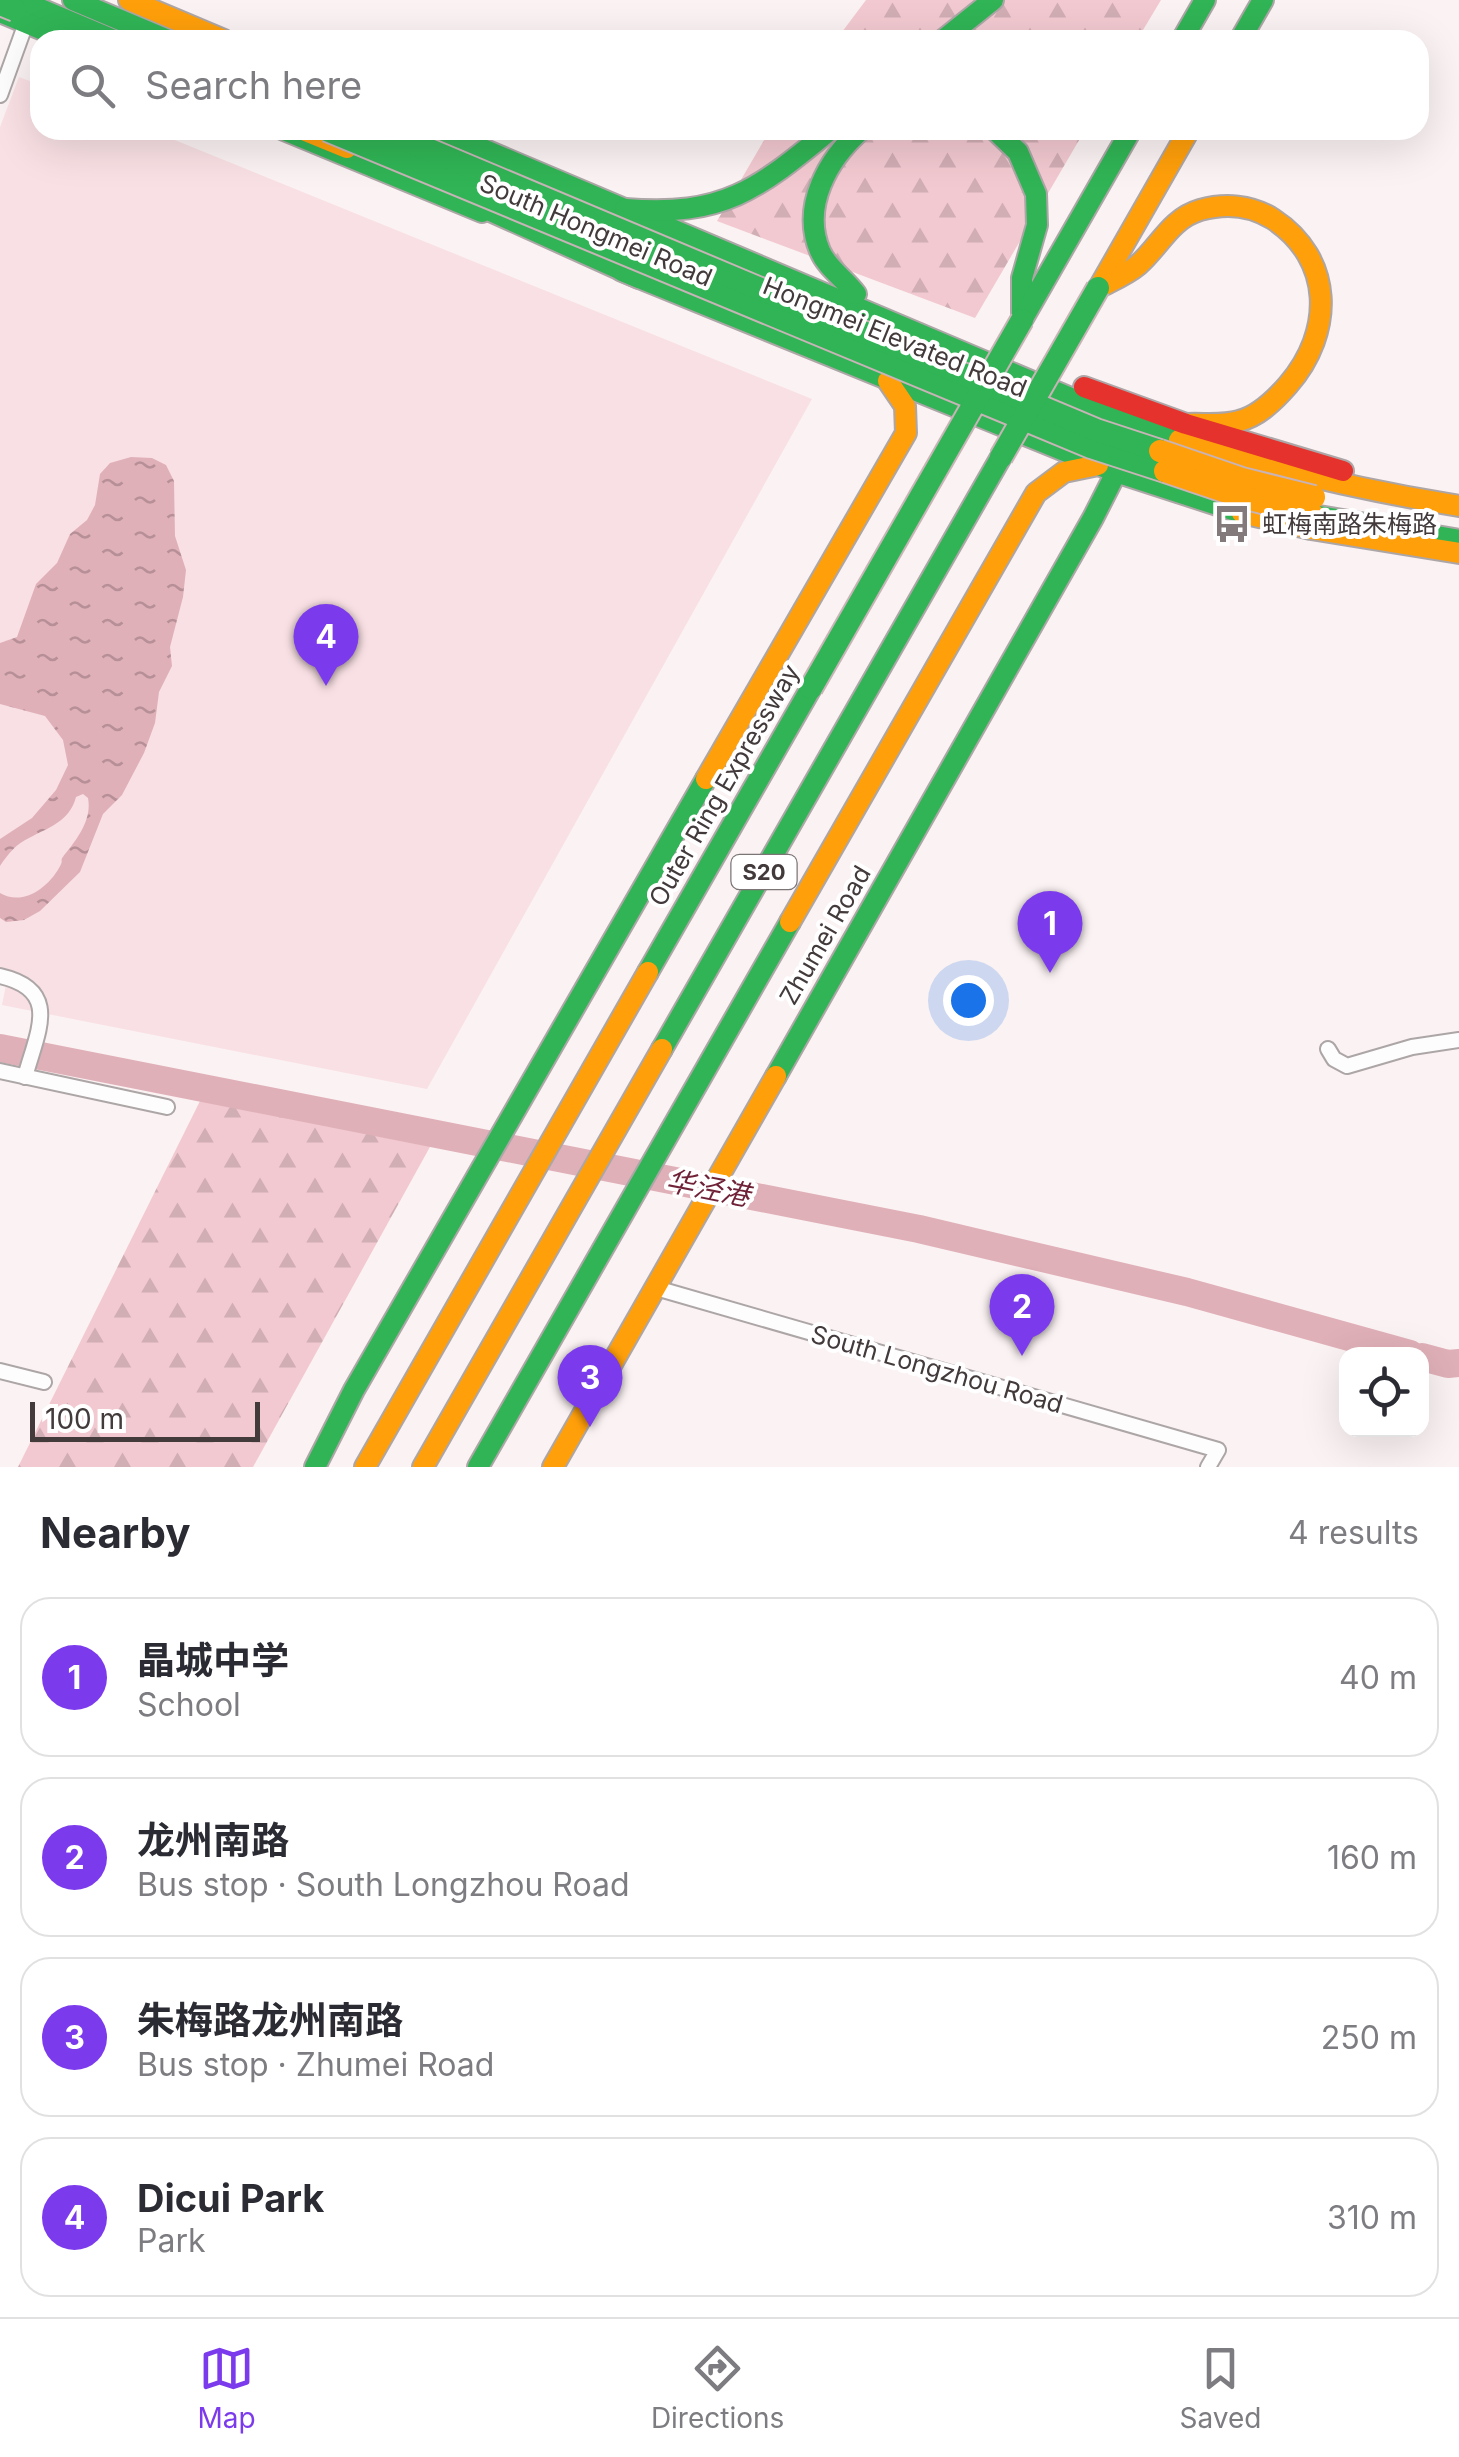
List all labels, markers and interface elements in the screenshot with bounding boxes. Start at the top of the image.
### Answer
search box [30,30,1429,140]
icon: search [65,58,120,113]
text: Search here [145,62,362,108]
street label: South Hongmei Road [475,167,717,293]
street label: Hongmei Elevated Road [759,270,1031,404]
bus stop icon: 虹梅南路朱梅路 [1211,503,1253,545]
place label: 虹梅南路朱梅路 [1262,509,1437,539]
pin: 4 [294,604,358,686]
street label: Outer Ring Expressway [642,659,806,911]
road number: S20 [732,855,796,889]
street label: Zhumei Road [773,860,877,1010]
pin: 1 [1018,890,1082,973]
your location [943,975,994,1026]
water label: 华泾港 [664,1163,756,1213]
pin: 2 [990,1274,1054,1356]
street label: South Longzhou Road [808,1319,1066,1419]
pin: 3 [558,1344,622,1427]
map controls [1339,1347,1429,1437]
button: locate [1339,1347,1429,1437]
scale bar [30,1397,260,1442]
text: 100 m [45,1402,124,1436]
text: Nearby [40,1507,191,1558]
text: 4 results [1288,1513,1419,1552]
text: 晶城中学 [137,1637,289,1683]
text: 1 [68,1658,81,1697]
text: 40 m [1339,1658,1417,1697]
text: School [137,1685,241,1724]
text: 龙州南路 [137,1817,289,1863]
text: 2 [64,1838,85,1877]
text: 160 m [1327,1838,1417,1877]
text: Bus stop · South Longzhou Road [137,1865,630,1904]
text: 朱梅路龙州南路 [137,1997,403,2043]
text: 3 [64,2018,85,2057]
text: 250 m [1321,2018,1417,2057]
text: Bus stop · Zhumei Road [137,2045,494,2084]
text: Dicui Park [137,2175,324,2221]
text: 4 [64,2198,85,2237]
text: 310 m [1327,2198,1417,2237]
text: Park [137,2221,206,2260]
tab: Map [198,2341,256,2435]
tab: Directions [651,2341,784,2435]
tab: Saved [1179,2341,1261,2435]

